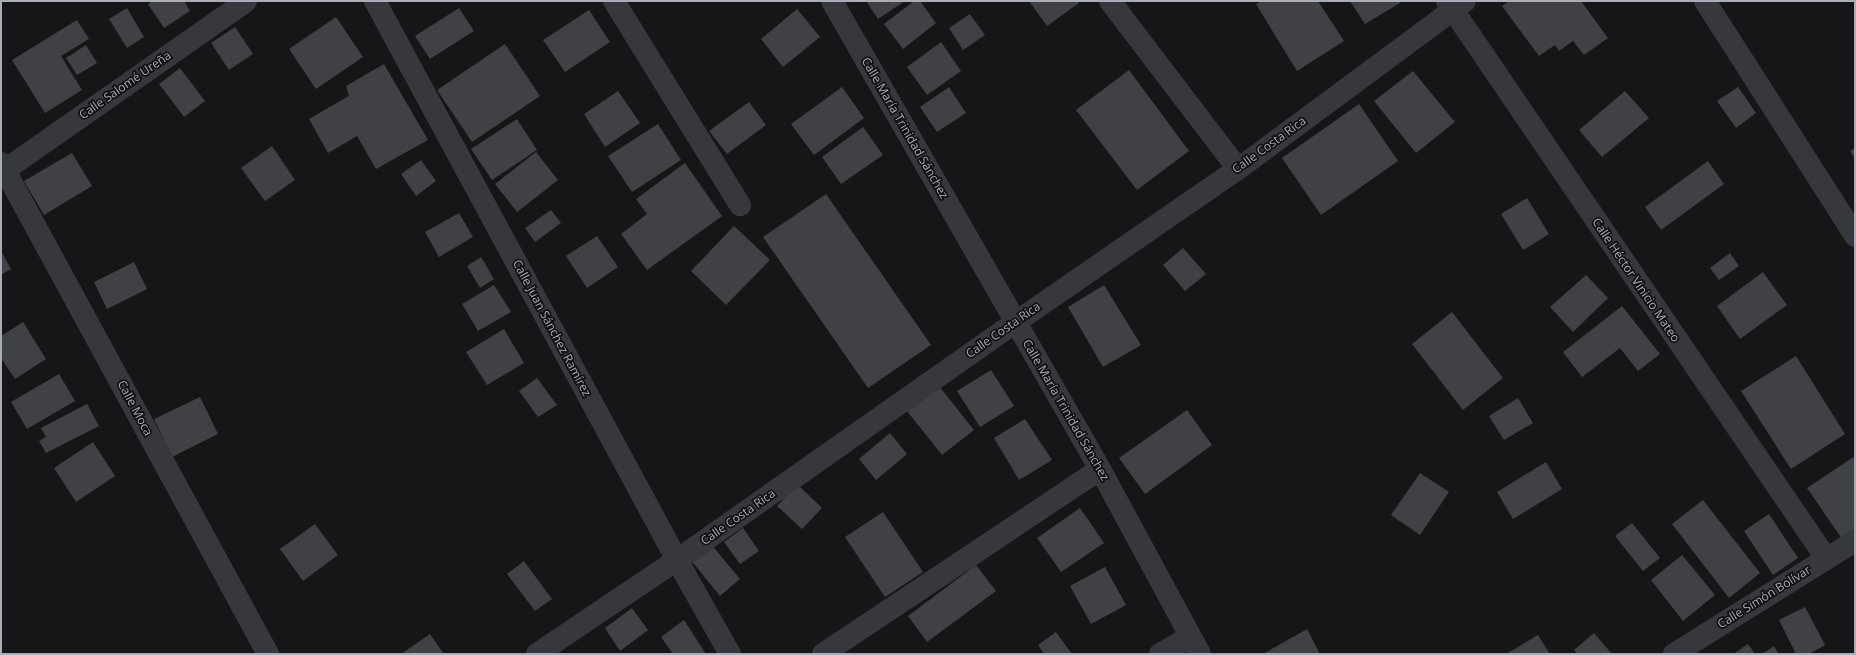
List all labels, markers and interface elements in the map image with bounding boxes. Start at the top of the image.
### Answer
street label: Calle Salomé Ureña [76,48,174,122]
street label: Calle María Trinidad Sánchez [859,55,951,201]
street label: Calle Costa Rica [1229,113,1309,177]
street label: Calle Héctor Vinicio Mateo [1589,215,1683,345]
street label: Calle Juan Sánchez Ramírez [510,257,594,399]
street label: Calle Costa Rica [963,299,1043,361]
street label: Calle María Trinidad Sánchez [1020,337,1112,483]
street label: Calle Moca [114,378,156,438]
street label: Calle Costa Rica [698,486,778,548]
street label: Calle Simón Bolívar [1715,563,1813,631]

